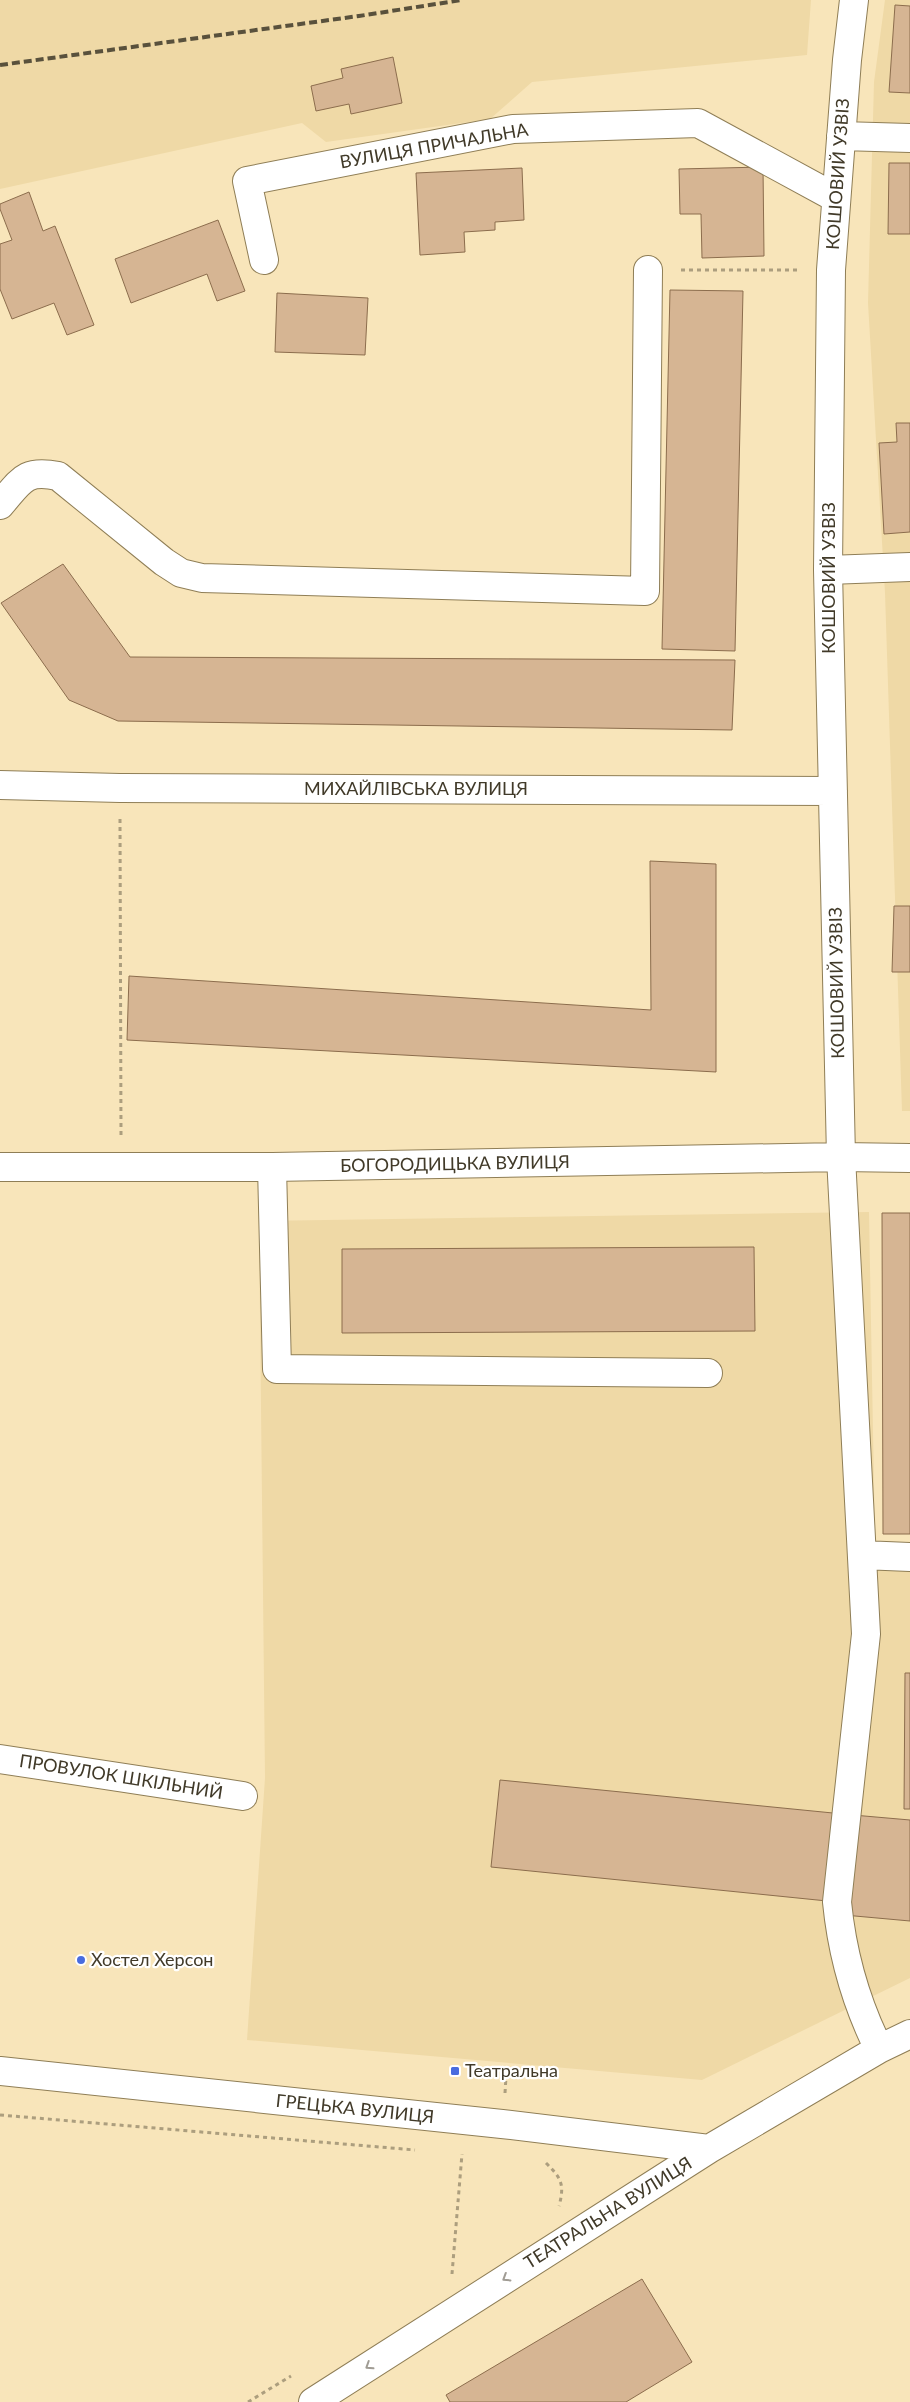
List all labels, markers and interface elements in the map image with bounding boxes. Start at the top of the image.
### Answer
street label: КОШОВИЙ УЗВІЗ [821,97,853,250]
street label: ВУЛИЦЯ ПРИЧАЛЬНА [338,117,531,172]
street label: КОШОВИЙ УЗВІЗ [817,502,839,654]
street label: МИХАЙЛІВСЬКА ВУЛИЦЯ [304,777,528,799]
street label: КОШОВИЙ УЗВІЗ [824,907,848,1059]
street label: БОГОРОДИЦЬКА ВУЛИЦЯ [340,1150,570,1176]
street label: ПРОВУЛОК ШКІЛЬНИЙ [18,1749,225,1803]
place label: Хостел Херсон [91,1948,213,1970]
marker: Хостел Херсон [75,1954,87,1966]
place label: Театральна [465,2059,558,2081]
marker: Театральна [449,2065,461,2077]
street label: ГРЕЦЬКА ВУЛИЦЯ [275,2089,435,2127]
street label: ТЕАТРАЛЬНА ВУЛИЦЯ [519,2151,695,2273]
one-way arrow [502,2271,511,2281]
one-way arrow [365,2359,374,2369]

